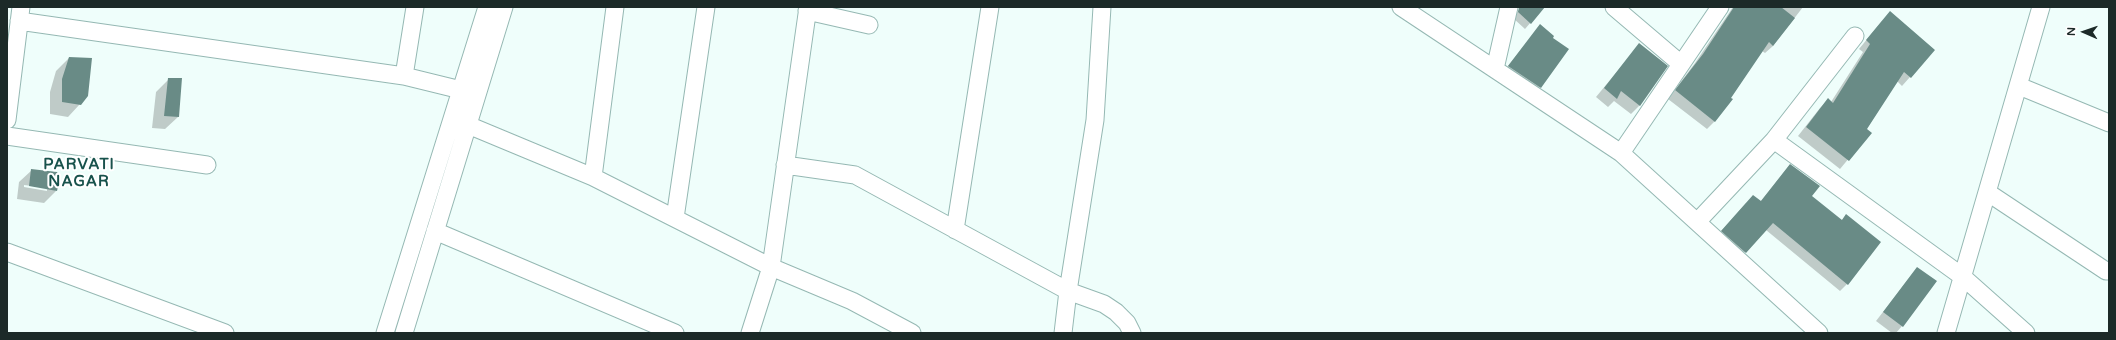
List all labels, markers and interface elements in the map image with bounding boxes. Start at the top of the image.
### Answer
north arrow [2064,12,2104,52]
text: N [2065,27,2078,36]
district label: PARVATI NAGAR [43,156,115,191]

